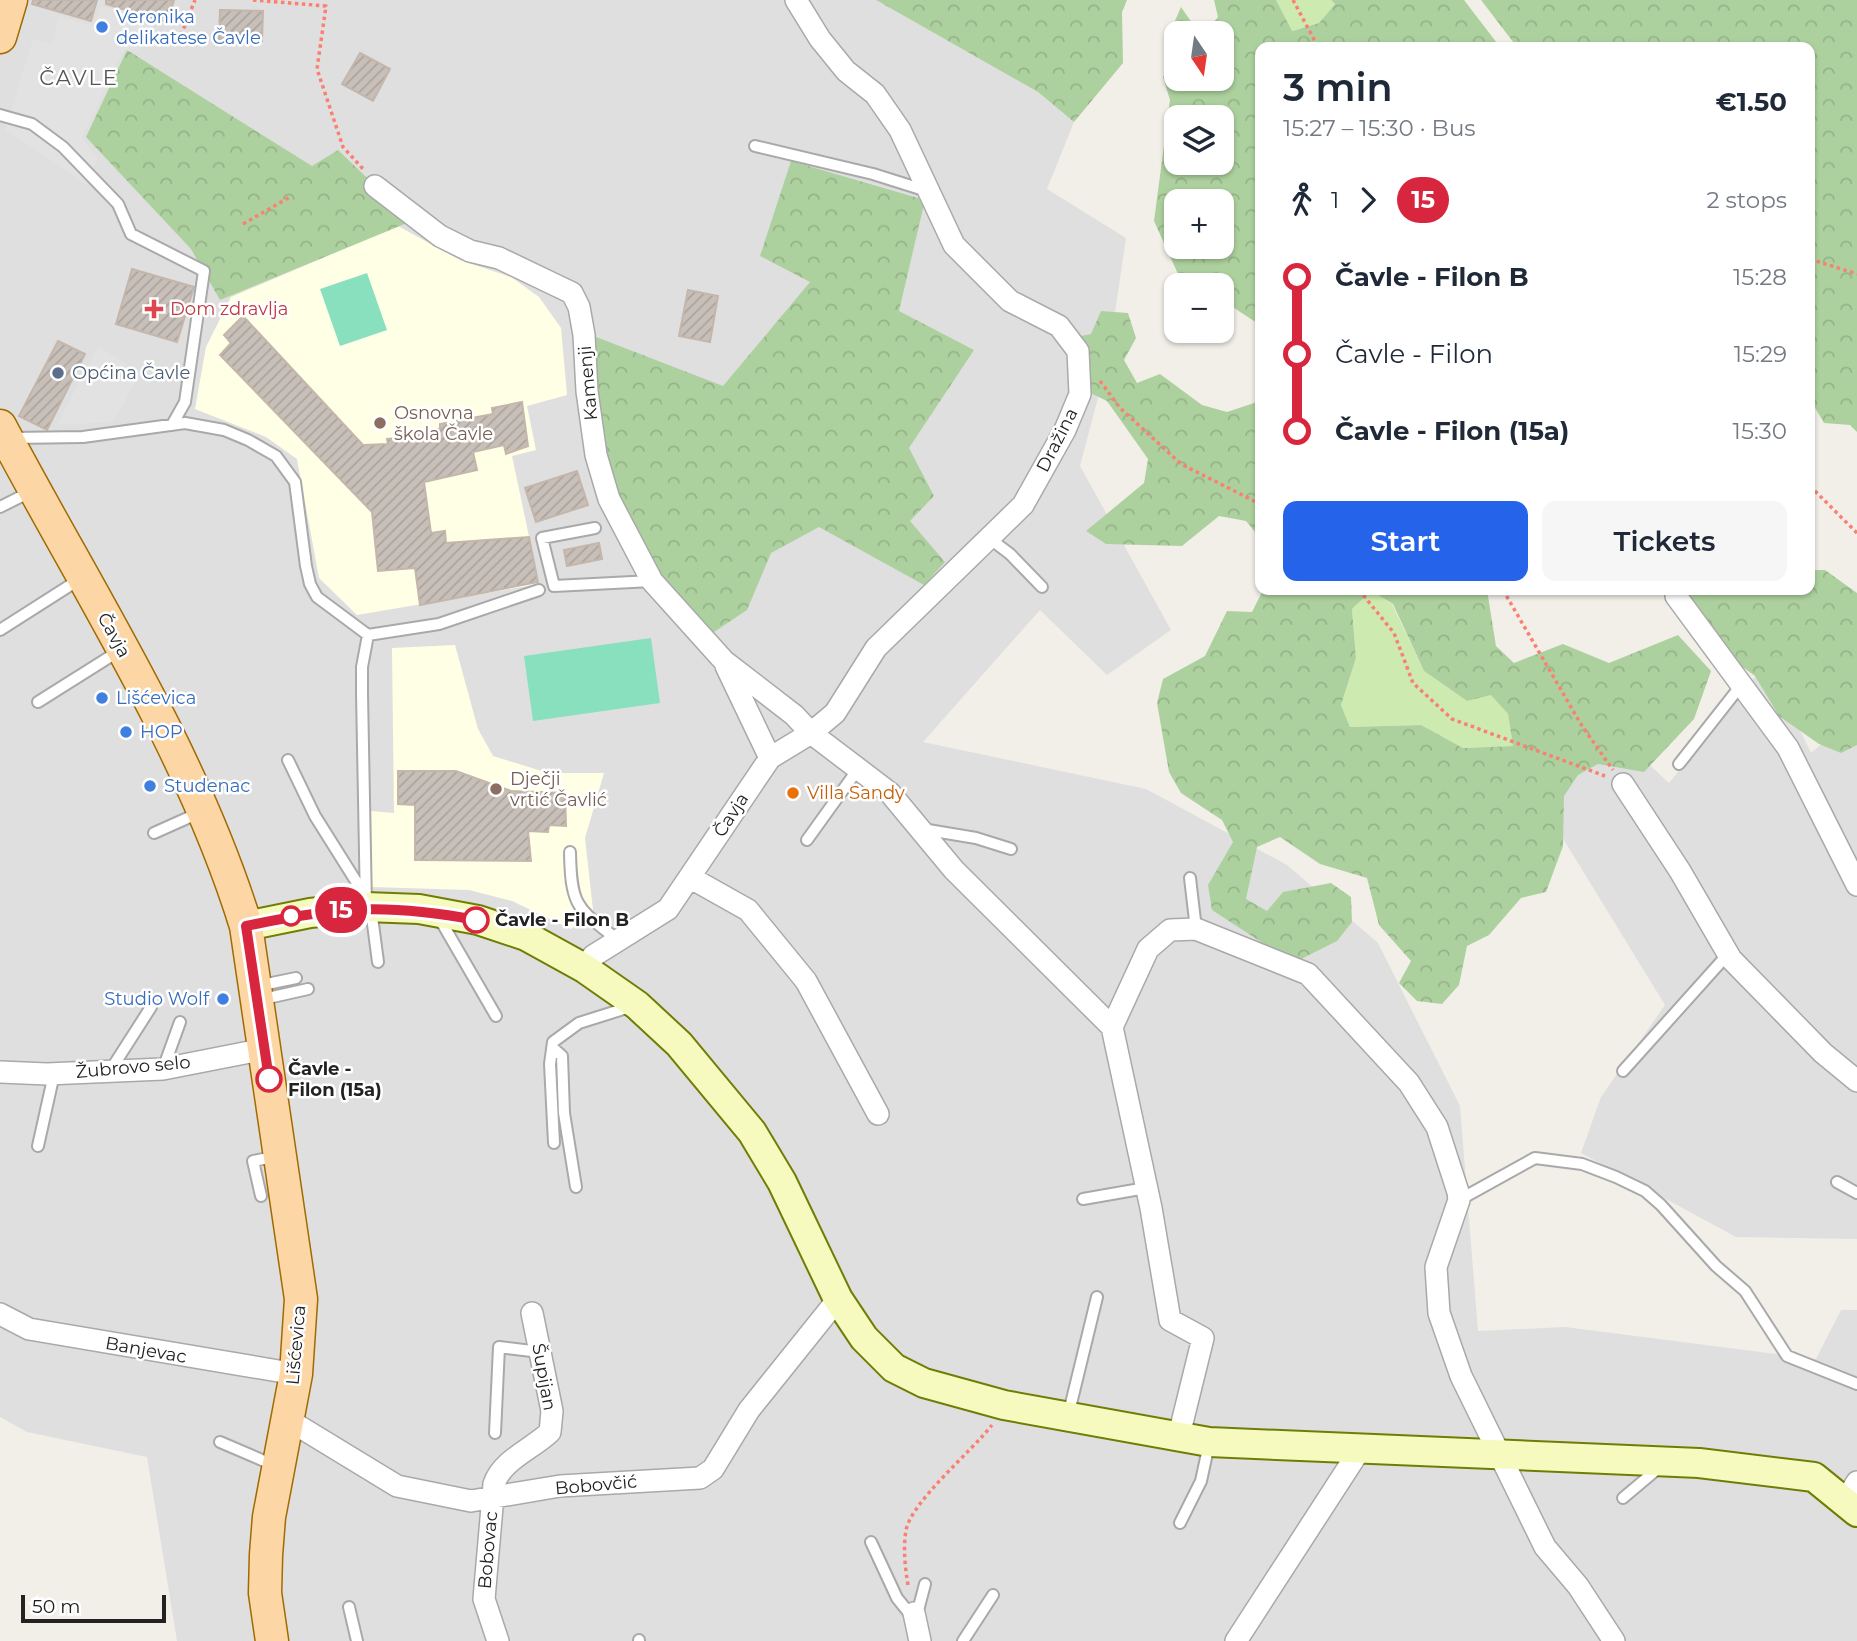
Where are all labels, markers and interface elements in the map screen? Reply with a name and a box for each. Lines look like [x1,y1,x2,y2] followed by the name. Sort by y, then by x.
[116,6,261,49] place label: Veronika delikatese Čavle
[94,19,110,35] marker: Veronika delikatese Čavle
[1164,21,1234,91] north arrow
[1164,21,1234,343] map controls
[1283,64,1393,111] text: 3 min
[39,65,119,90] district label: ČAVLE
[1716,86,1787,118] text: €1.50
[1164,105,1234,175] button: layers
[1283,114,1476,142] text: 15:27 – 15:30 · Bus
[1283,181,1321,219] icon: walk
[1349,181,1387,219] icon: forward
[1411,185,1435,214] text: 15
[1331,186,1339,214] text: 1
[1707,186,1787,214] text: 2 stops
[1164,189,1234,259] button: +
[1335,261,1529,293] text: Čavle - Filon B
[1733,263,1787,291] text: 15:28
[1164,273,1234,343] button: −
[170,298,288,320] place label: Dom zdravlja
[144,299,164,319] marker: Dom zdravlja
[1335,338,1493,370] text: Čavle - Filon
[1734,340,1787,368] text: 15:29
[574,345,602,421] street label: Kamenji
[72,362,190,384] place label: Općina Čavle
[50,365,66,381] marker: Općina Čavle
[394,402,493,445] place label: Osnovna škola Čavle
[1032,404,1082,476] street label: Dražina
[372,415,388,431] marker: Osnovna škola Čavle
[1335,415,1569,447] text: Čavle - Filon (15a)
[1733,417,1787,445] text: 15:30
[1283,501,1528,581] button: Start
[1542,501,1787,581] button: Tickets
[93,609,135,661] street label: Čavja
[116,687,196,709] place label: Lišćevica
[94,690,110,706] marker: Lišćevica
[140,721,183,743] place label: HOP
[118,724,134,740] marker: HOP
[510,768,607,811] place label: Dječji vrtić Čavlić
[164,775,250,797] place label: Studenac
[142,778,158,794] marker: Studenac
[488,781,504,797] marker: Dječji vrtić Čavlić
[807,782,905,804] place label: Villa Sandy
[785,785,801,801] marker: Villa Sandy
[709,789,753,841] street label: Čavja
[310,887,372,933] line badge: 15
[329,895,353,924] text: 15
[281,906,301,926] unlabelled marker
[463,907,489,933] marker: Čavle - Filon B
[495,909,629,931] place label: Čavle - Filon B
[104,988,210,1010] place label: Studio Wolf
[215,991,231,1007] marker: Studio Wolf
[75,1051,191,1083] street label: Žubrovo selo
[288,1058,382,1101] place label: Čavle - Filon (15a)
[256,1066,282,1092] marker: Čavle - Filon (15a)
[282,1304,310,1386] street label: Lišćevica
[104,1332,188,1368] street label: Banjevac
[527,1342,561,1412] street label: Šupijan
[554,1470,638,1500] street label: Bobovčić
[474,1510,502,1590] street label: Bobovac
[21,1592,166,1624] scale bar
[32,1595,80,1618] text: 50 m

